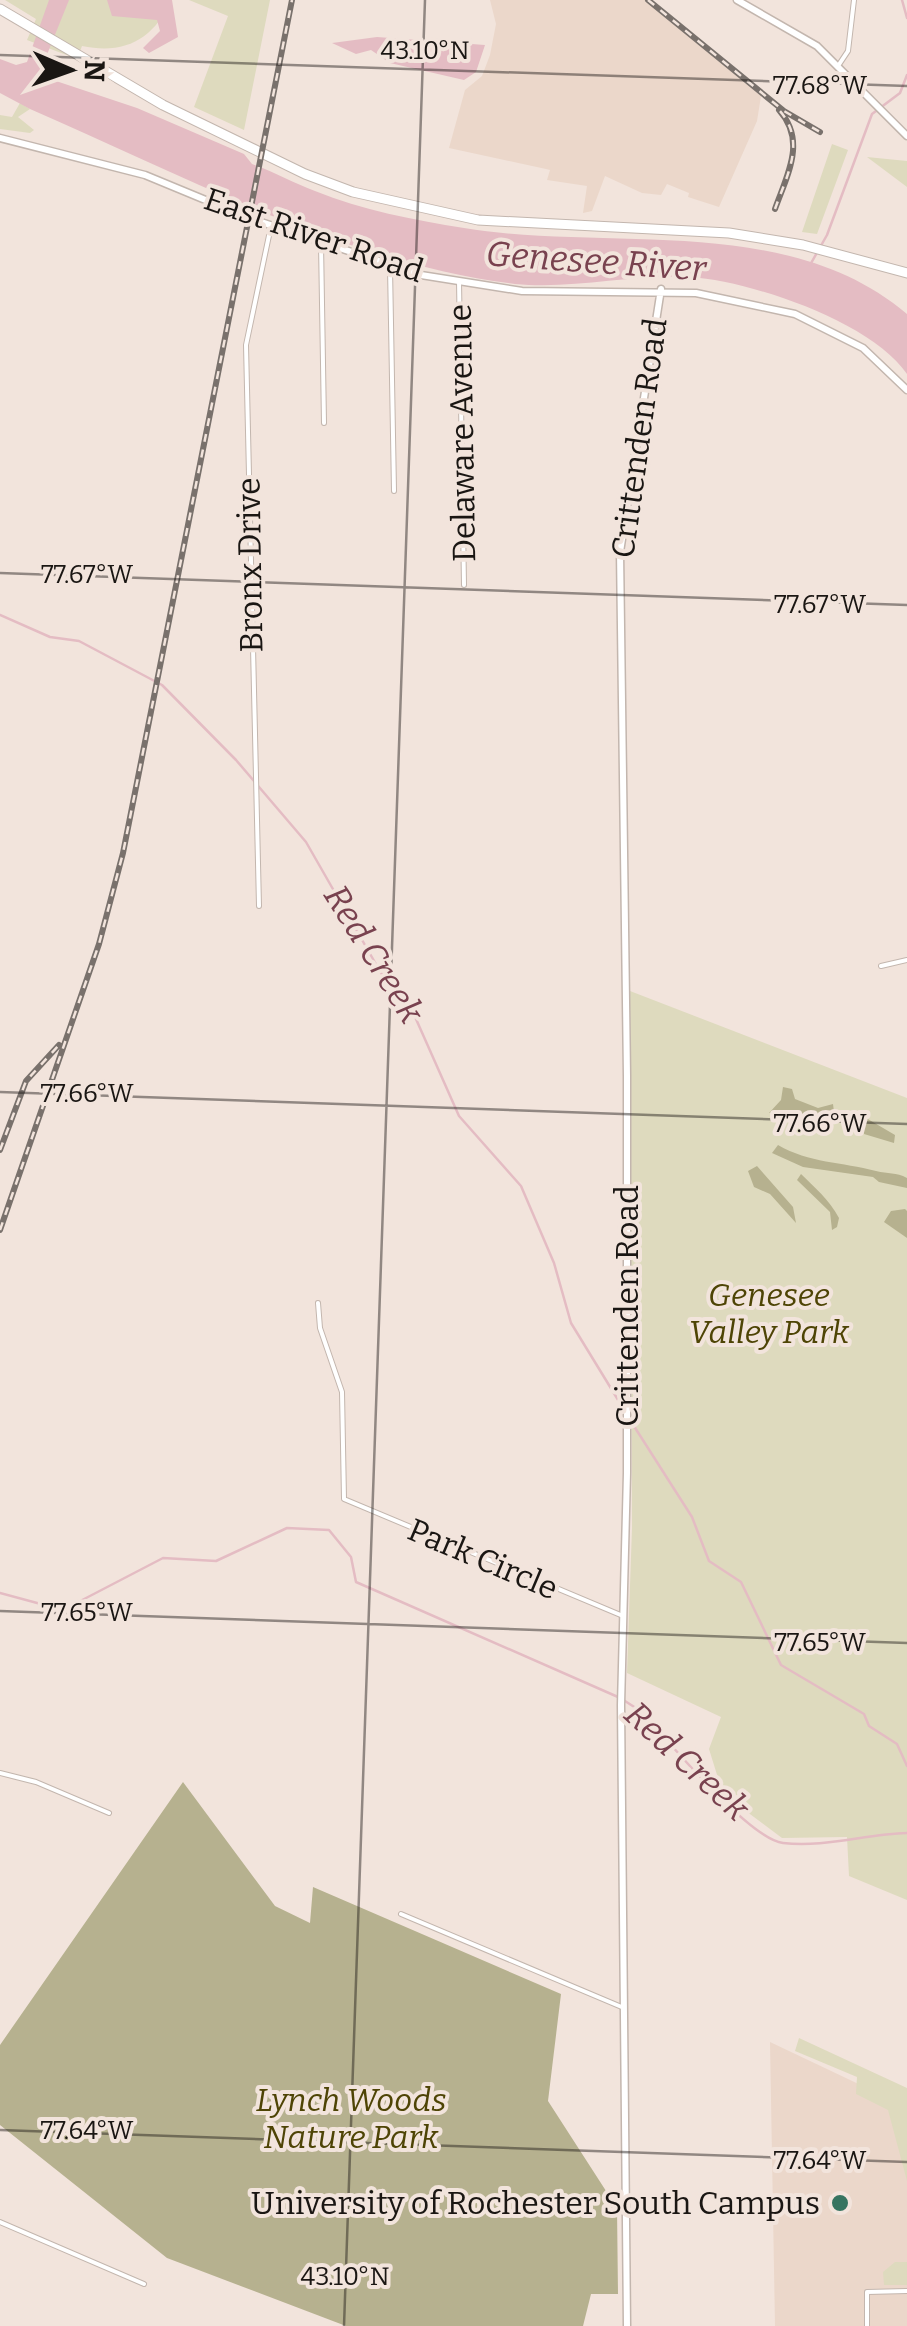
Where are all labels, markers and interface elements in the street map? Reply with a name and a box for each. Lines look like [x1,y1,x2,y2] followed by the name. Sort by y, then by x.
[20,20,120,120] north arrow
[381,36,469,66] text: 43.10°N
[78,59,111,82] text: N
[773,71,868,101] text: 77.68°W
[199,180,429,290] street label: East River Road
[485,232,709,290] water label: Genesee River
[441,304,483,562] street label: Delaware Avenue
[603,316,675,560] street label: Crittenden Road
[229,477,271,653] street label: Bronx Drive
[41,560,133,590] text: 77.67°W
[774,590,866,620] text: 77.67°W
[315,877,433,1032] water label: Red Creek
[40,1079,134,1109] text: 77.66°W
[773,1109,867,1139] text: 77.66°W
[608,1185,646,1427] street label: Crittenden Road
[689,1276,850,1351] park label: Genesee Valley Park
[402,1510,564,1608] street label: Park Circle
[41,1598,133,1628] text: 77.65°W
[774,1628,866,1658] text: 77.65°W
[616,1693,759,1830] water label: Red Creek
[256,2081,446,2156] park label: Lynch Woods Nature Park
[41,2116,134,2146] text: 77.64°W
[774,2146,867,2176] text: 77.64°W
[251,2184,820,2222] place label: University of Rochester South Campus
[829,2192,851,2214] marker: University of Rochester South Campus
[301,2262,389,2292] text: 43.10°N

